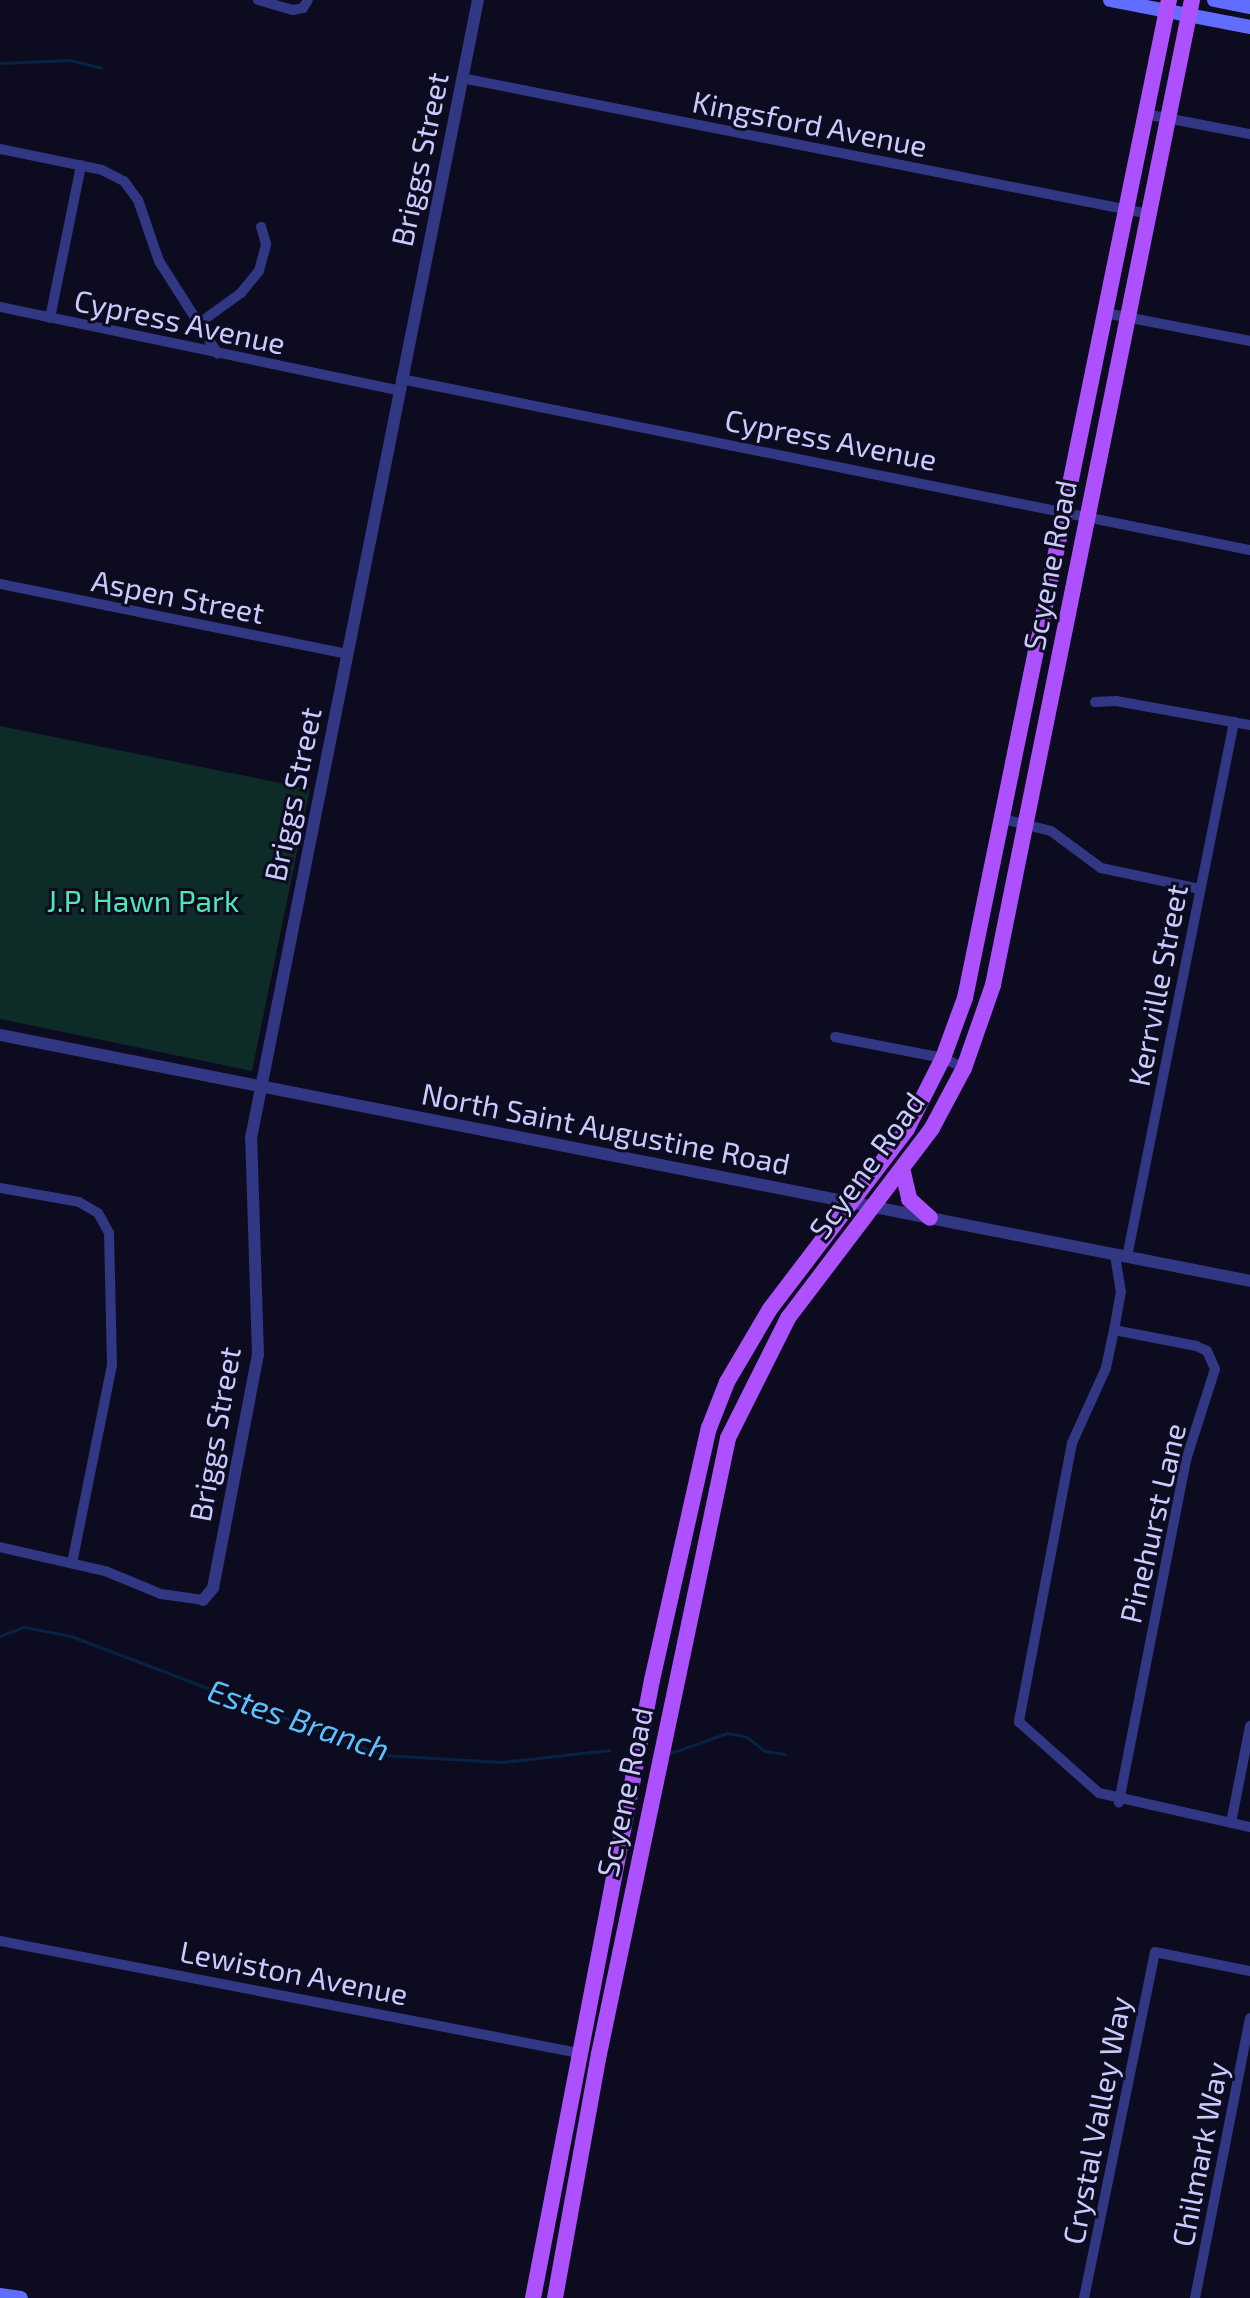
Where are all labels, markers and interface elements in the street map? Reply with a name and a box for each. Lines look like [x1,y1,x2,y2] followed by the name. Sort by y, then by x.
[383,69,455,249] street label: Briggs Street
[689,83,931,163] street label: Kingsford Avenue
[71,281,289,361] street label: Cypress Avenue
[722,401,940,477] street label: Cypress Avenue
[1015,477,1083,653] street label: Scyene Road
[89,562,267,630] street label: Aspen Street
[256,704,328,884] street label: Briggs Street
[1120,881,1194,1089] street label: Kerrville Street
[47,882,239,918] park label: J.P. Hawn Park
[418,1075,794,1181] street label: North Saint Augustine Road
[801,1085,931,1245] street label: Scyene Road
[181,1344,247,1524] street label: Briggs Street
[1112,1420,1192,1626] street label: Pinehurst Lane
[203,1670,395,1768] water label: Estes Branch
[588,1704,660,1880] street label: Scyene Road
[177,1932,411,2012] street label: Lewiston Avenue
[1054,1992,1138,2248] street label: Crystal Valley Way
[1163,2058,1235,2250] street label: Chilmark Way

